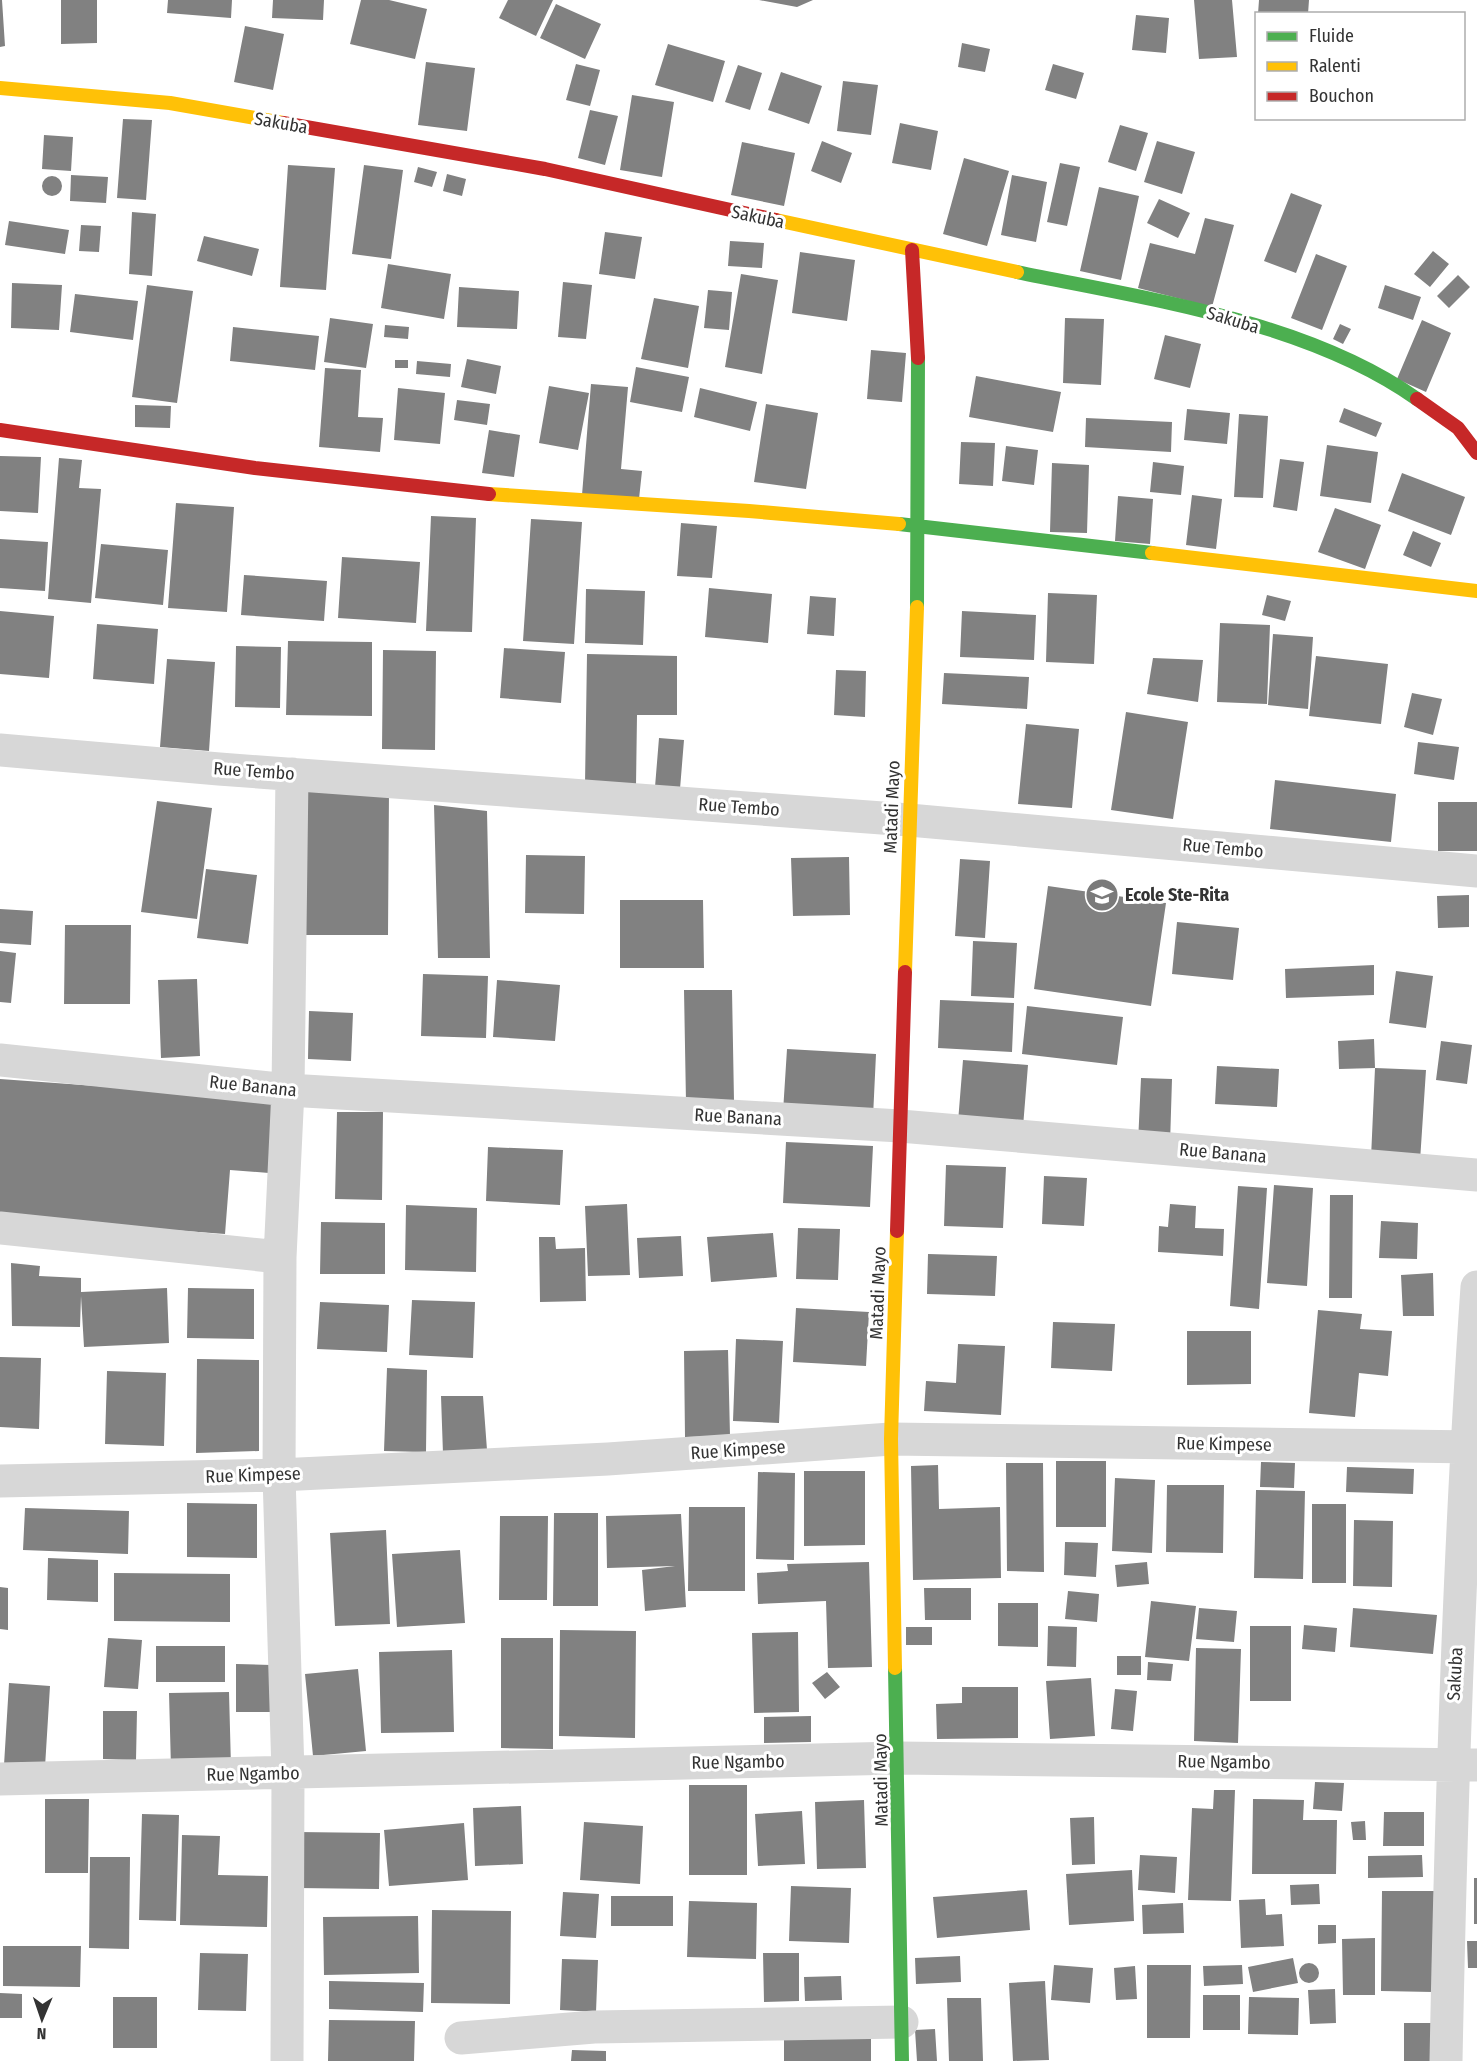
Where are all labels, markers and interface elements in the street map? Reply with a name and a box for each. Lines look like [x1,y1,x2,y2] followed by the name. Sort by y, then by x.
[1255,12,1465,120] legend
[1309,25,1354,47] text: Fluide
[1309,55,1361,77] text: Ralenti
[1309,85,1374,107] text: Bouchon
[253,108,310,139] street label: Sakuba
[729,201,787,233] street label: Sakuba
[1204,302,1262,338] street label: Sakuba
[213,757,295,785] street label: Rue Tembo
[879,760,905,854] street label: Matadi Mayo
[698,793,780,821] street label: Rue Tembo
[1181,833,1265,863] street label: Rue Tembo
[1084,877,1120,913] school or university icon: Ecole Ste-Rita
[1125,884,1229,906] place label: Ecole Ste-Rita
[208,1070,298,1102] street label: Rue Banana
[694,1104,783,1130] street label: Rue Banana
[1178,1138,1268,1168] street label: Rue Banana
[865,1246,891,1340] street label: Matadi Mayo
[1176,1432,1272,1456] street label: Rue Kimpese
[690,1436,786,1464] street label: Rue Kimpese
[205,1462,301,1488] street label: Rue Kimpese
[1443,1646,1467,1701] street label: Sakuba
[869,1733,893,1827] street label: Matadi Mayo
[691,1750,785,1774] street label: Rue Ngambo
[1177,1750,1271,1774] street label: Rue Ngambo
[206,1762,300,1786] street label: Rue Ngambo
[12,1989,72,2049] north arrow
[36,2024,47,2043] text: N

